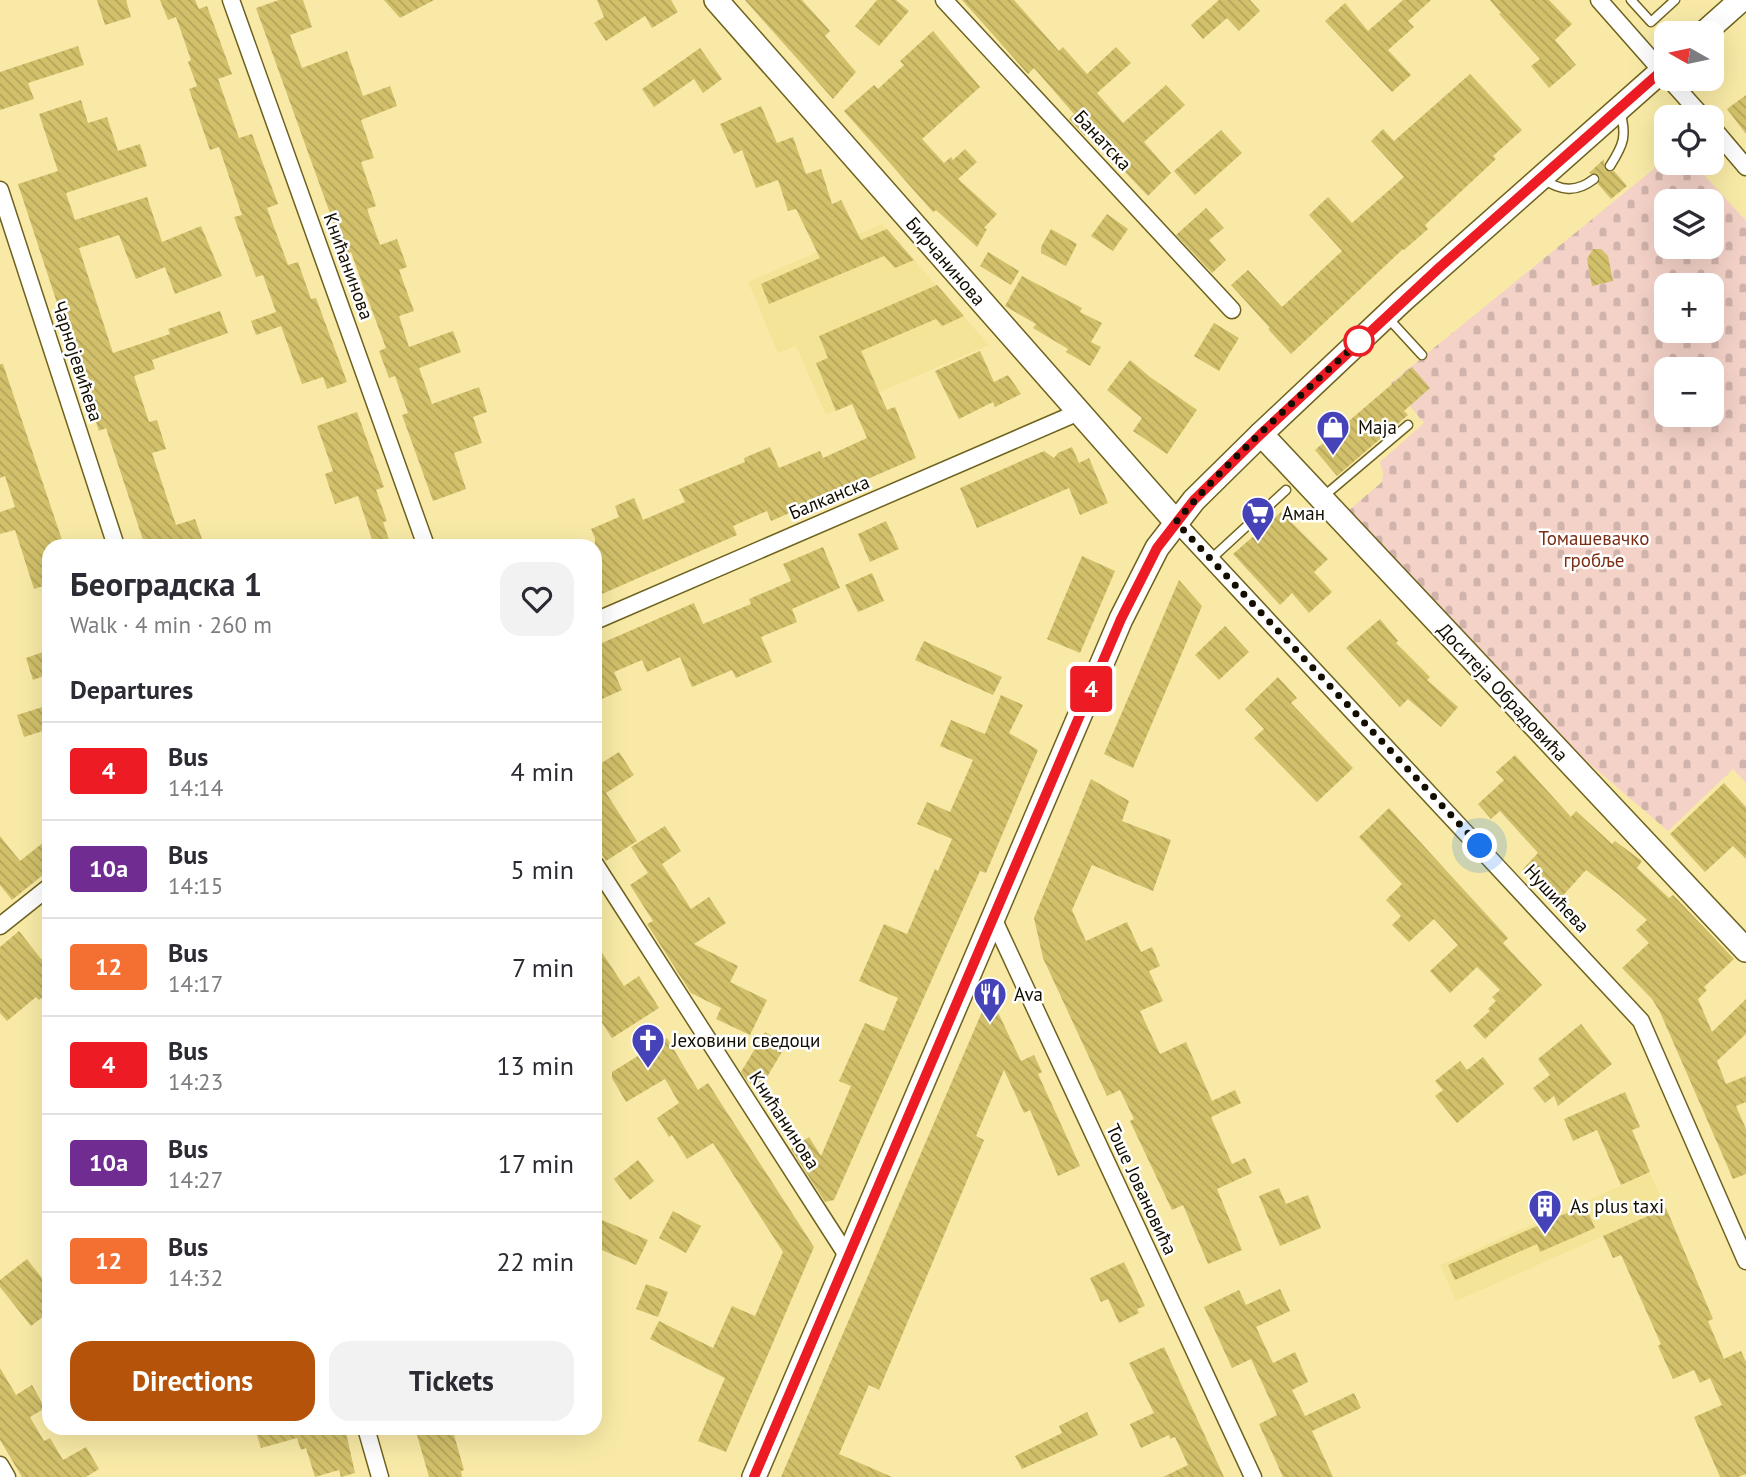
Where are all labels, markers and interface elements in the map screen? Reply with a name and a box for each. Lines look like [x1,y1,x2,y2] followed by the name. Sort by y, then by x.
[1654,21,1724,91] north arrow
[1654,21,1724,427] map controls
[1069,105,1137,175] street label: Банатска
[1654,105,1724,175] button: locate
[1654,189,1724,259] button: layers
[319,209,379,323] street label: Книћанинова
[901,212,991,310] street label: Бирчанинова
[1654,273,1724,343] button: +
[47,298,109,424] street label: Чарнојевићева
[1344,326,1374,356] unlabelled marker
[1654,357,1724,427] button: −
[1314,408,1352,457] shop icon: Маја
[1358,415,1397,439] place label: Маја
[785,469,873,525] street label: Балканска
[1239,494,1277,543] supermarket icon: Аман
[1282,501,1325,525] place label: Аман
[1539,526,1649,572] park label: Томашевачко гробље
[70,562,262,605] text: Београдска 1
[500,562,574,636] button: heart
[70,610,272,639] text: Walk · 4 min · 260 m
[1433,618,1573,766] street label: Доситеја Обрадовића
[1068,666,1114,712] line badge: 4
[70,673,193,706] text: Departures
[1084,673,1098,704] text: 4
[168,740,208,773] text: Bus
[102,755,115,786] text: 4
[511,755,574,788] text: 4 min
[168,773,223,802] text: 14:14
[1462,828,1497,863] your location
[168,838,208,871] text: Bus
[89,853,128,884] text: 10а
[511,853,574,886] text: 5 min
[1519,859,1595,937] street label: Нушићева
[168,871,223,900] text: 14:15
[168,936,208,969] text: Bus
[95,951,122,982] text: 12
[512,951,574,984] text: 7 min
[168,969,223,998] text: 14:17
[971,975,1009,1024] restaurant icon: Ava
[1014,982,1043,1006] place label: Ava
[629,1021,667,1070] church icon: Јеховини сведоци
[671,1028,820,1052] place label: Јеховини сведоци
[168,1034,208,1067] text: Bus
[102,1049,115,1080] text: 4
[496,1049,574,1082] text: 13 min
[744,1066,826,1174] street label: Книћанинова
[168,1067,223,1096] text: 14:23
[1101,1120,1183,1258] street label: Тоше Јовановића
[168,1132,208,1165] text: Bus
[89,1147,128,1178] text: 10а
[498,1147,574,1180] text: 17 min
[168,1165,223,1194] text: 14:27
[1526,1187,1564,1236] building icon: As plus taxi
[1570,1194,1664,1218] place label: As plus taxi
[168,1230,208,1263] text: Bus
[95,1245,122,1276] text: 12
[496,1245,574,1278] text: 22 min
[168,1263,223,1292] text: 14:32
[70,1341,315,1421] button: Directions
[329,1341,574,1421] button: Tickets

